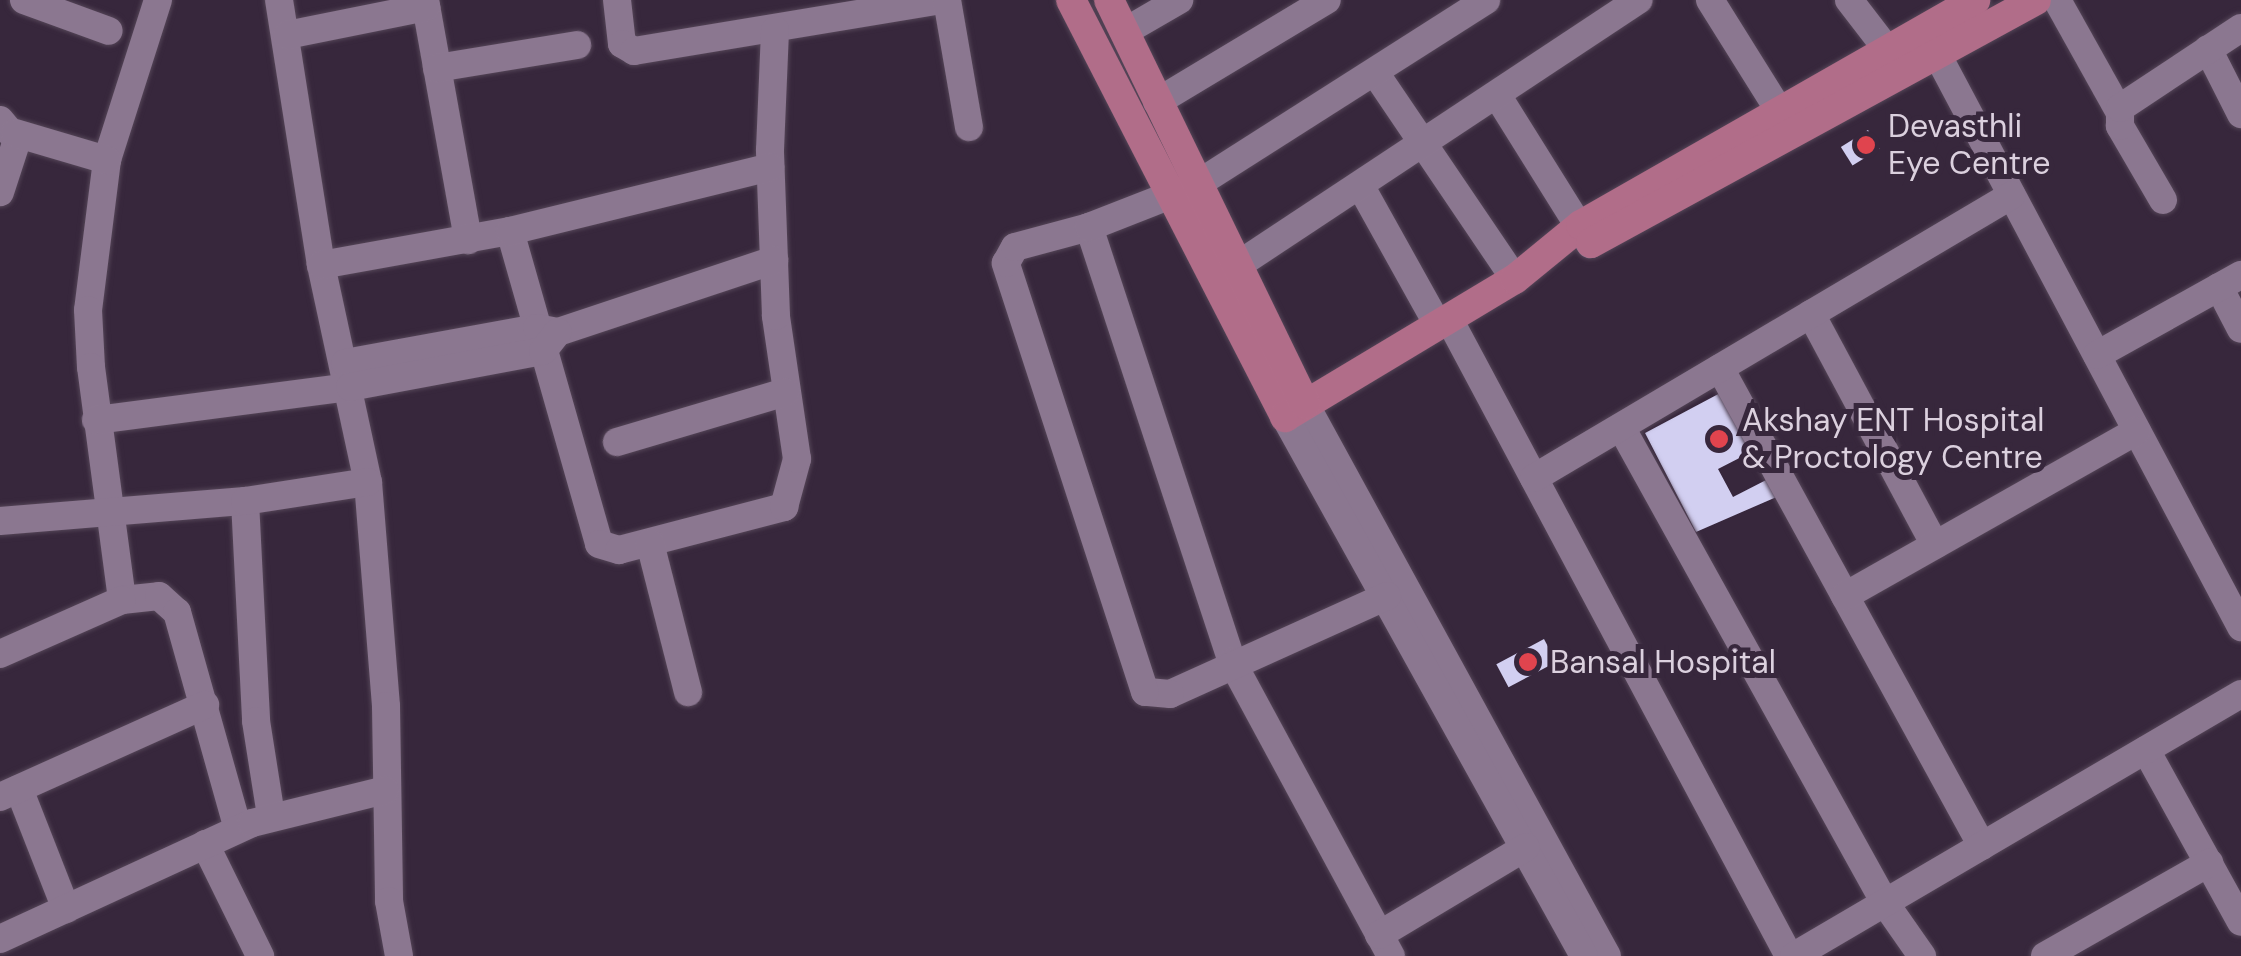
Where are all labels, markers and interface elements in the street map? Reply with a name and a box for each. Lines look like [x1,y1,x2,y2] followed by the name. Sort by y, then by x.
[1888,108,2050,183] place label: Devasthli Eye Centre
[1853,132,1879,158] marker: Devasthli Eye Centre
[1742,402,2044,477] place label: Akshay ENT Hospital & Proctology Centre
[1706,426,1732,452] marker: Akshay ENT Hospital & Proctology Centre
[1550,643,1776,681] place label: Bansal Hospital
[1515,649,1541,675] marker: Bansal Hospital

